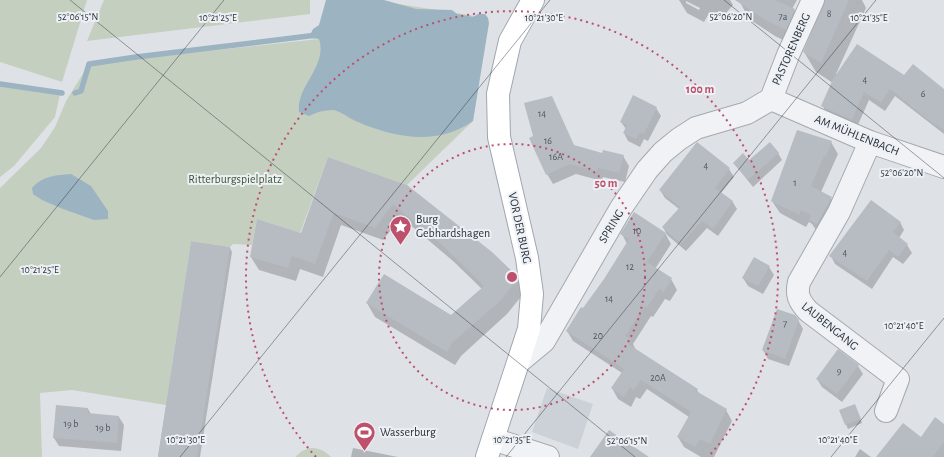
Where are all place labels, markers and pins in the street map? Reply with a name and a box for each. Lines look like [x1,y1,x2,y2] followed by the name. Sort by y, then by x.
[388,213,414,246] place icon: Burg Gebhardshagen
[416,213,490,239] place label: Burg Gebhardshagen
[505,270,519,284] centre of rings
[351,419,377,452] sports icon: Wasserburg
[380,426,436,438] place label: Wasserburg

